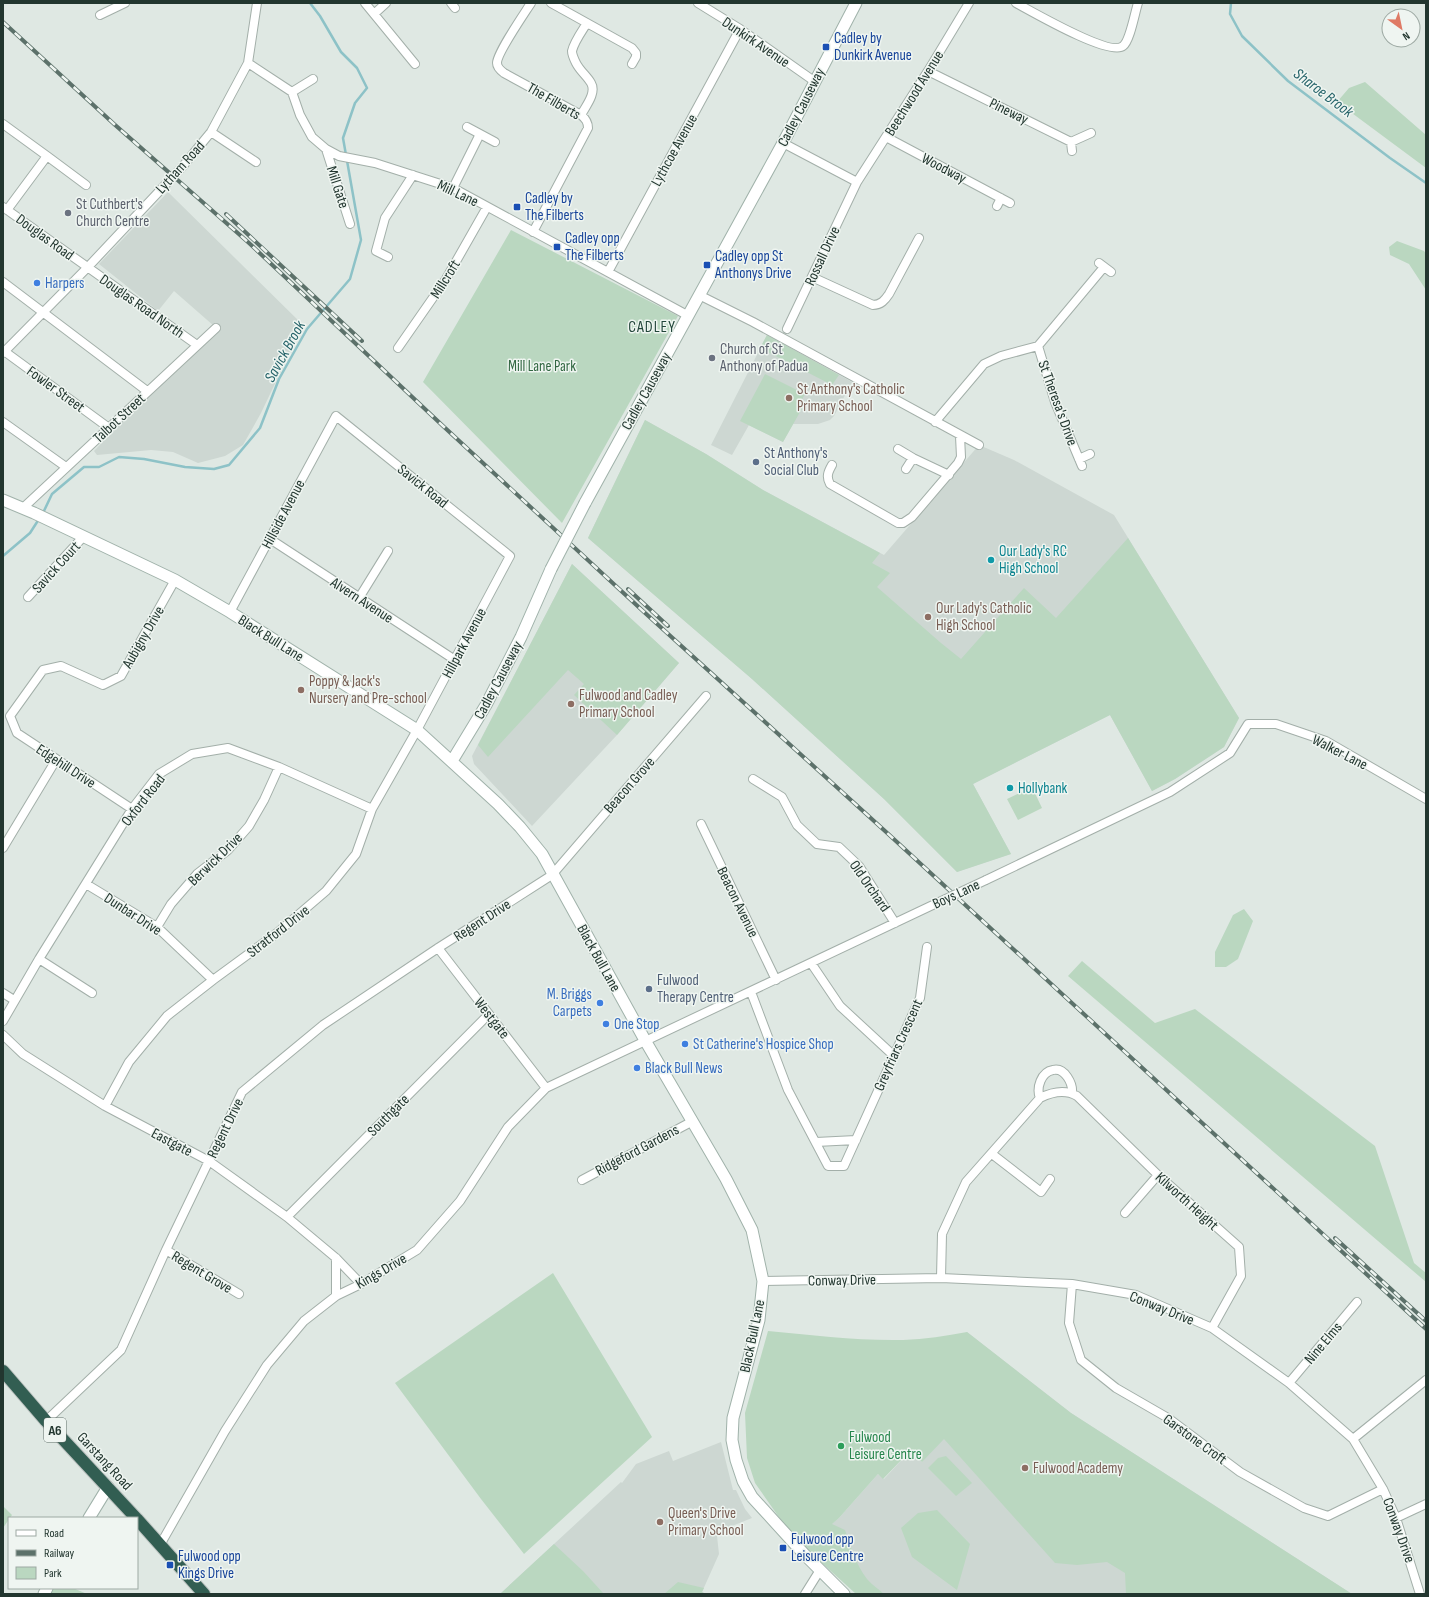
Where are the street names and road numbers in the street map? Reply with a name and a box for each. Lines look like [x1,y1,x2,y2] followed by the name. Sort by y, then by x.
[718,13,793,72] street label: Dunkirk Avenue
[881,47,948,140] street label: Beechwood Avenue
[773,64,830,150] street label: Cadley Causeway
[523,78,584,124] street label: The Filberts
[986,94,1032,129] street label: Pineway
[647,111,702,190] street label: Lythcoe Avenue
[152,137,209,198] street label: Lytham Road
[918,149,970,188] street label: Woodway
[322,164,353,211] street label: Mill Gate
[434,176,481,211] street label: Mill Lane
[12,210,77,265] street label: Douglas Road
[800,223,844,289] street label: Rossall Drive
[426,256,465,302] street label: Millcroft
[96,270,188,343] street label: Douglas Road North
[617,349,676,433] street label: Cadley Causeway
[1033,358,1082,448] street label: St Theresa's Drive
[23,362,89,417] street label: Fowler Street
[89,389,150,447] street label: Talbot Street
[393,460,452,513] street label: Savick Road
[257,476,310,552] street label: Hillside Avenue
[28,537,85,597] street label: Savick Court
[326,573,397,628] street label: Alvern Avenue
[118,603,169,673] street label: Aubigny Drive
[438,605,491,682] street label: Hillpark Avenue
[234,611,307,666] street label: Black Bull Lane
[470,638,527,723] street label: Cadley Causeway
[1309,730,1371,775] street label: Walker Lane
[32,740,99,793] street label: Edgehill Drive
[600,753,659,818] street label: Beacon Grove
[117,770,170,830] street label: Oxford Road
[184,829,247,890] street label: Berwick Drive
[845,857,894,916] street label: Old Orchard
[712,864,763,941] street label: Beacon Avenue
[929,875,983,914] street label: Boys Lane
[100,889,165,940] street label: Dunbar Drive
[450,895,514,946] street label: Regent Drive
[243,901,314,962] street label: Stratford Drive
[572,921,625,995] street label: Black Bull Lane
[469,994,514,1043] street label: Westgate
[870,996,927,1094] street label: Greyfriars Crescent
[363,1090,413,1140] street label: Southgate
[203,1095,248,1161] street label: Regent Drive
[592,1120,682,1180] street label: Ridgeford Gardens
[148,1124,196,1161] street label: Eastgate
[1151,1168,1222,1235] street label: Kilworth Height
[168,1247,236,1298] street label: Regent Grove
[352,1249,410,1294] street label: Kings Drive
[808,1270,876,1291] street label: Conway Drive
[1127,1287,1197,1330] street label: Conway Drive
[735,1298,769,1374] street label: Black Bull Lane
[1300,1318,1346,1368] street label: Nine Elms
[1159,1410,1231,1469] street label: Garstone Croft
[44,1418,66,1442] road number: A6
[73,1428,136,1494] street label: Garstang Road
[1378,1495,1419,1565] street label: Conway Drive

